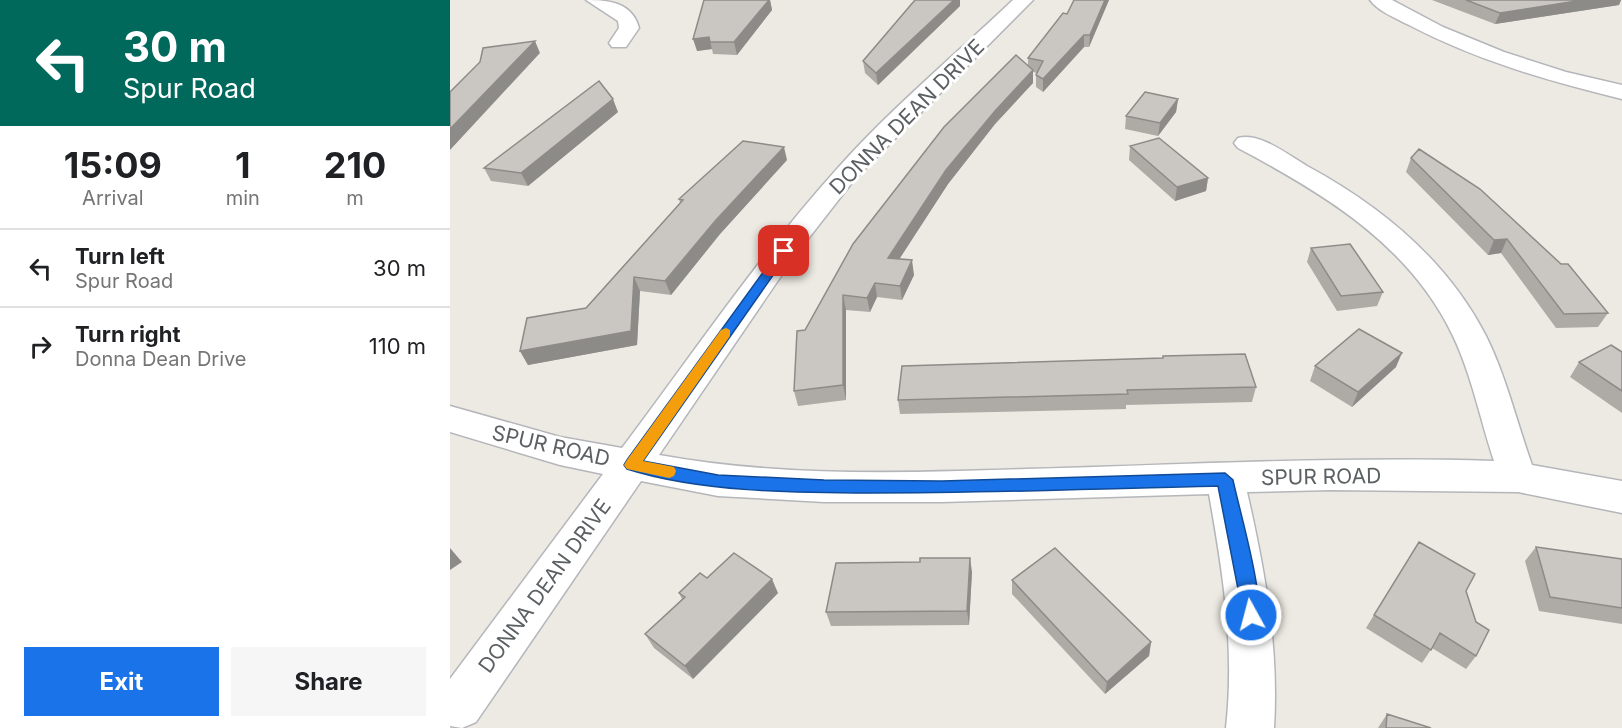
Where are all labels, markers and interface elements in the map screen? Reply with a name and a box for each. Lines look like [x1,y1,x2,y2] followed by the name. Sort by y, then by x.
[123,21,227,72] text: 30 m
[24,24,102,102] icon: left
[824,34,989,199] street label: DONNA DEAN DRIVE
[123,72,256,105] text: Spur Road
[64,143,162,187] text: 15:09
[235,143,251,187] text: 1
[324,143,386,187] text: 210
[82,186,144,210] text: Arrival
[226,186,260,210] text: min
[346,186,364,210] text: m
[758,225,809,276] pin
[767,234,800,267] icon: arrive
[75,243,165,269] text: Turn left
[24,252,57,285] icon: left
[373,255,426,281] text: 30 m
[75,269,173,293] text: Spur Road
[75,321,181,347] text: Turn right
[24,330,57,363] icon: right
[369,333,426,359] text: 110 m
[75,347,247,371] text: Donna Dean Drive
[490,420,613,471] street label: SPUR ROAD
[1261,463,1381,490] street label: SPUR ROAD
[473,494,616,677] street label: DONNA DEAN DRIVE
[1219,583,1283,647] position arrow
[24,647,219,716] button: Exit
[231,647,426,716] button: Share

